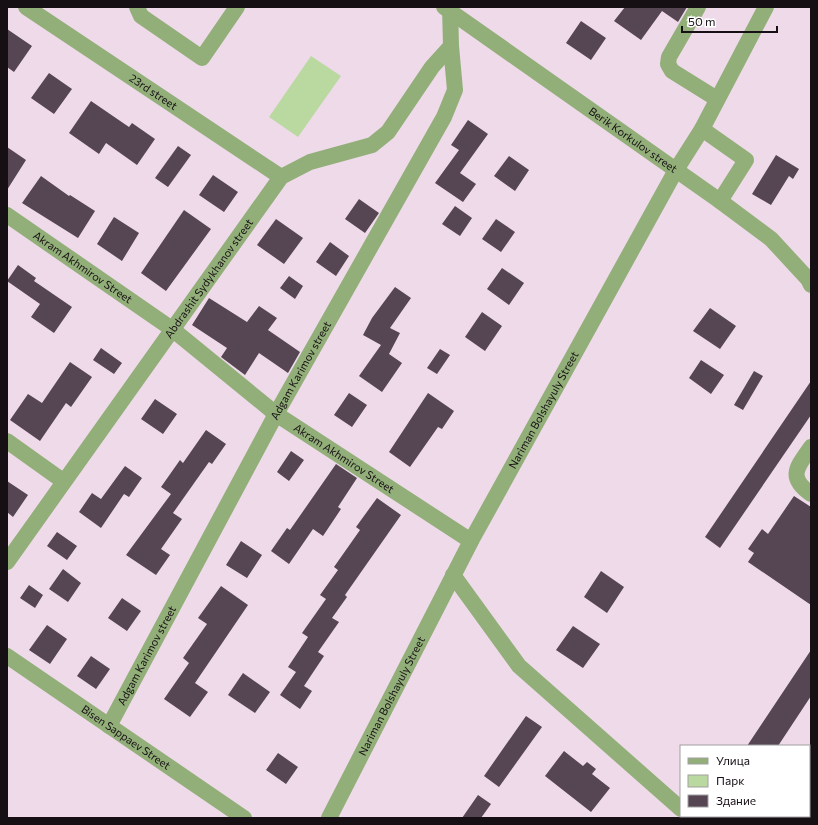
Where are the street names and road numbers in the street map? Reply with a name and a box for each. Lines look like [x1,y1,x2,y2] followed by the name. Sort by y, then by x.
[127,71,180,112] street label: 23rd street
[587,104,680,175] street label: Berik Korkulov street
[161,216,256,340] street label: Abdrashit Sydykhanov street
[31,228,135,306] street label: Akram Akhmirov Street
[267,318,333,422] street label: Adgam Karimov street
[505,348,581,471] street label: Nariman Bolshayuly Street
[292,420,397,496] street label: Akram Akhmirov Street
[114,603,178,707] street label: Adgam Karimov street
[355,634,427,758] street label: Nariman Bolshayuly Street
[79,702,173,772] street label: Bisen Sappaev Street

